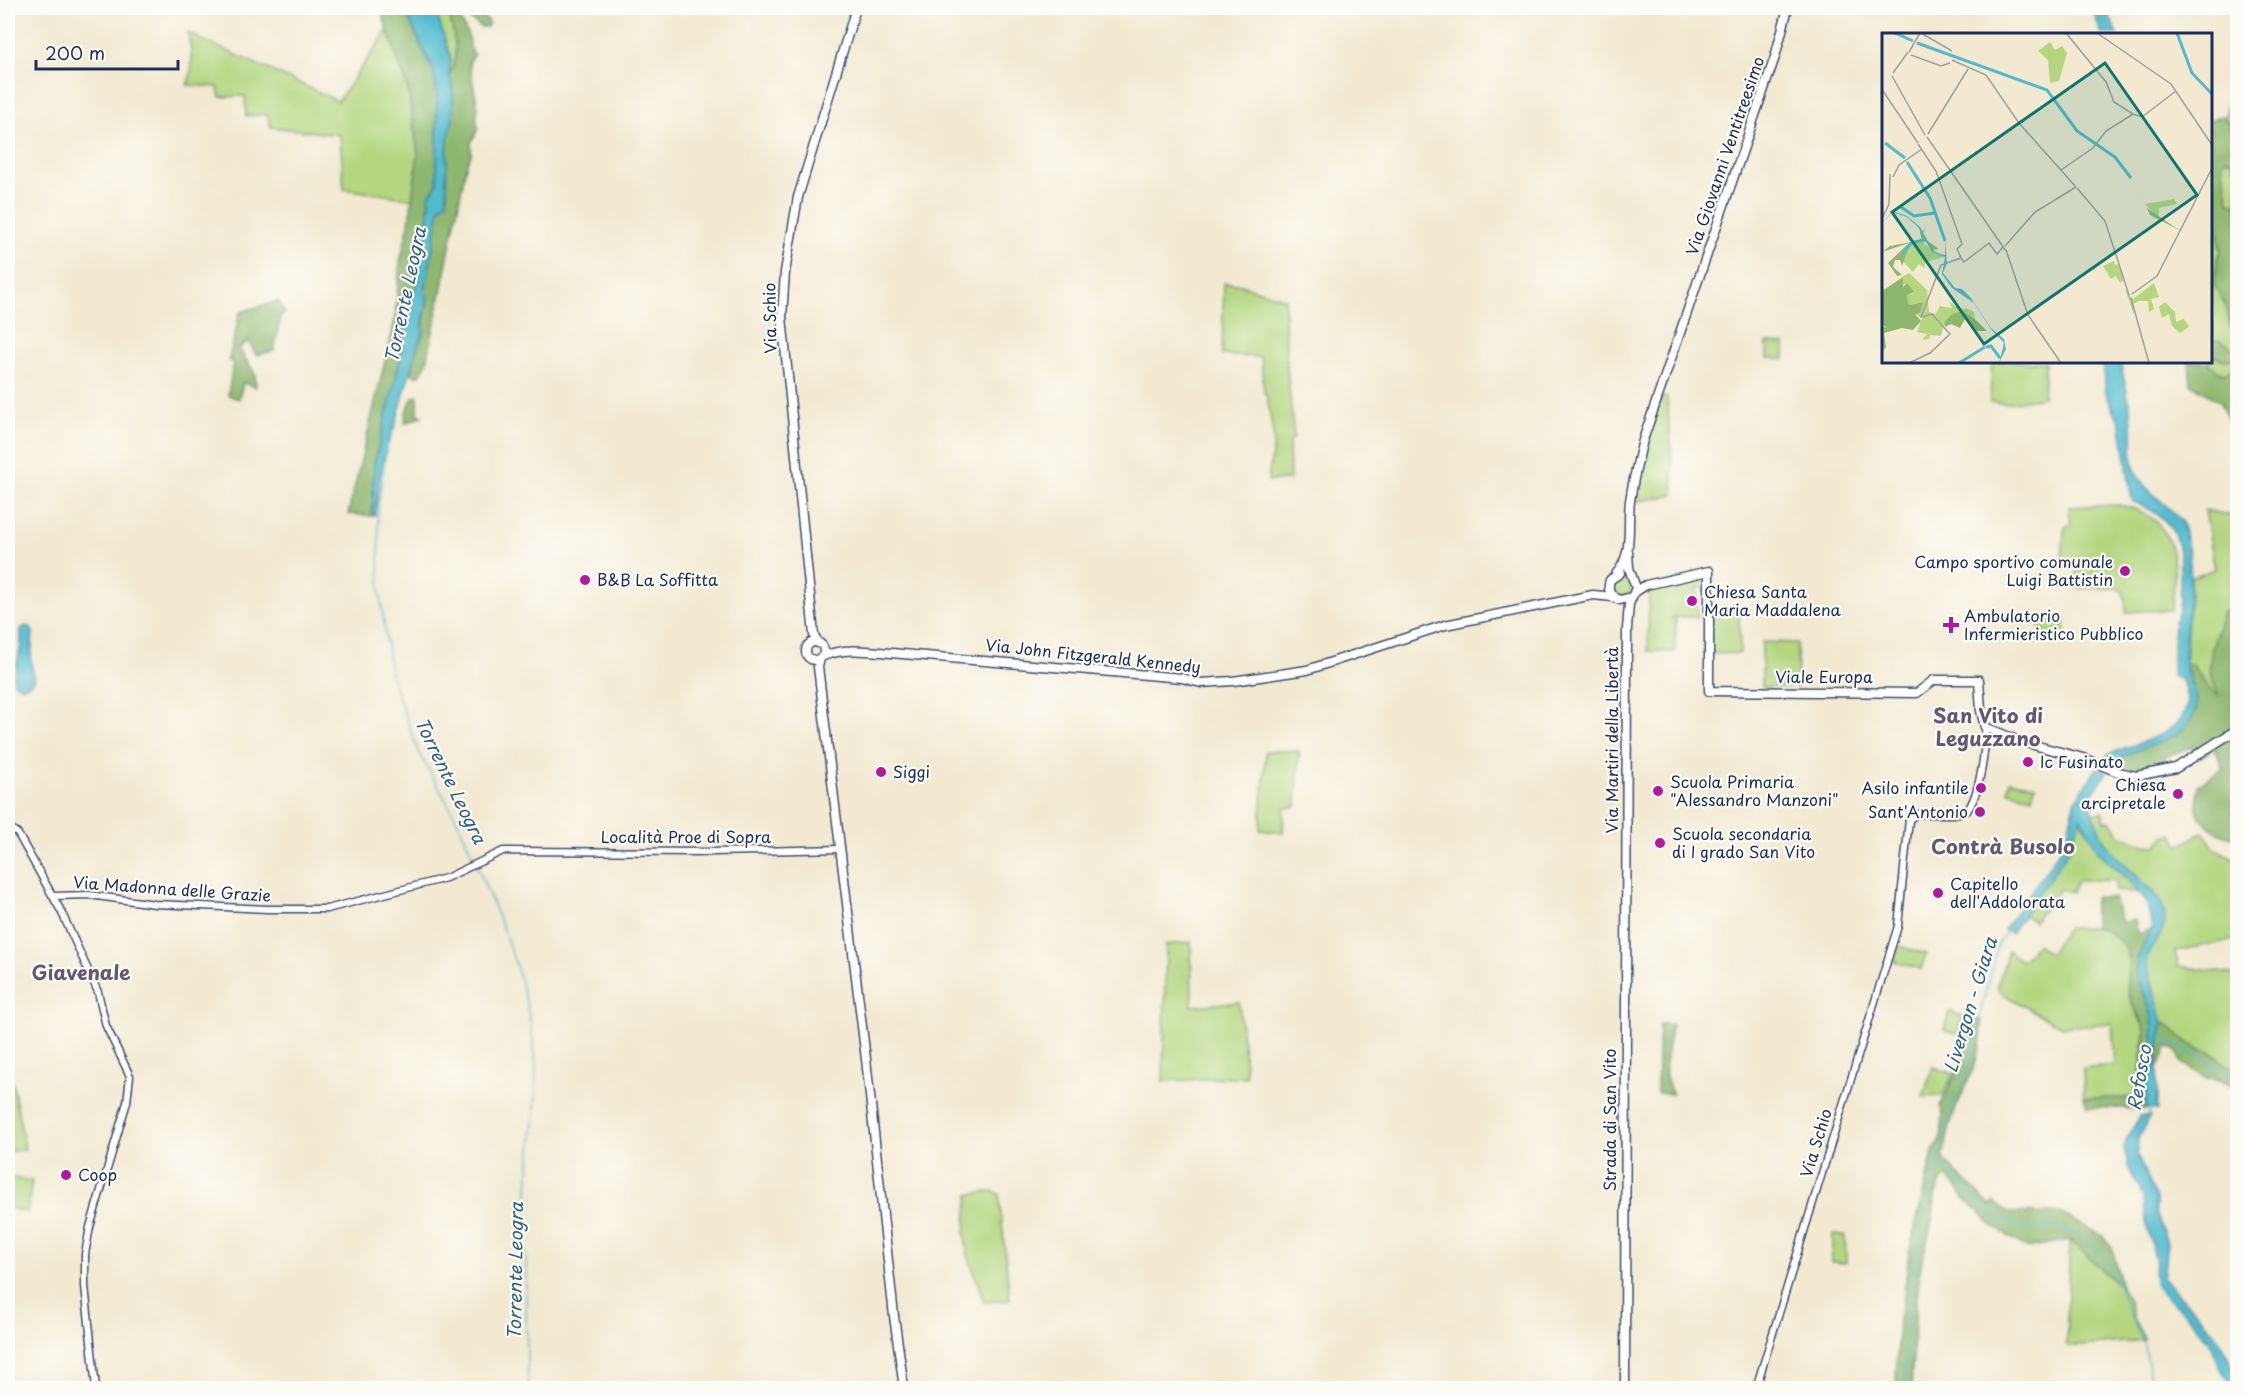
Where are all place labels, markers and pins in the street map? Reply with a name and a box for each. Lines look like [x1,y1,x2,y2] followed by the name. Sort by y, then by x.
[1914,549,2113,591] place label: Campo sportivo comunale Luigi Battistin
[2118,564,2132,578] marker: Campo sportivo comunale Luigi Battistin
[597,567,718,591] place label: B&B La Soffitta
[578,573,592,587] marker: B&B La Soffitta
[1704,579,1842,621] place label: Chiesa Santa Maria Maddalena
[1685,594,1699,608] marker: Chiesa Santa Maria Maddalena
[1964,603,2144,645] place label: Ambulatorio Infermieristico Pubblico
[1942,616,1960,634] marker: Ambulatorio Infermieristico Pubblico
[2040,749,2123,773] place label: Ic Fusinato
[2021,755,2035,769] marker: Ic Fusinato
[893,759,930,783] place label: Siggi
[874,765,888,779] marker: Siggi
[1670,769,1839,811] place label: Scuola Primaria "Alessandro Manzoni"
[2081,772,2166,814] place label: Chiesa arcipretale
[1861,775,1969,799] place label: Asilo infantile
[1974,781,1988,795] marker: Asilo infantile
[1651,784,1665,798] marker: Scuola Primaria "Alessandro Manzoni"
[2171,787,2185,801] marker: Chiesa arcipretale
[1868,799,1968,823] place label: Sant'Antonio
[1973,805,1987,819] marker: Sant'Antonio
[1672,821,1815,863] place label: Scuola secondaria di I grado San Vito
[1653,836,1667,850] marker: Scuola secondaria di I grado San Vito
[1950,871,2065,913] place label: Capitello dell'Addolorata
[1931,886,1945,900] marker: Capitello dell'Addolorata
[78,1162,117,1186] place label: Coop
[59,1168,73,1182] marker: Coop

